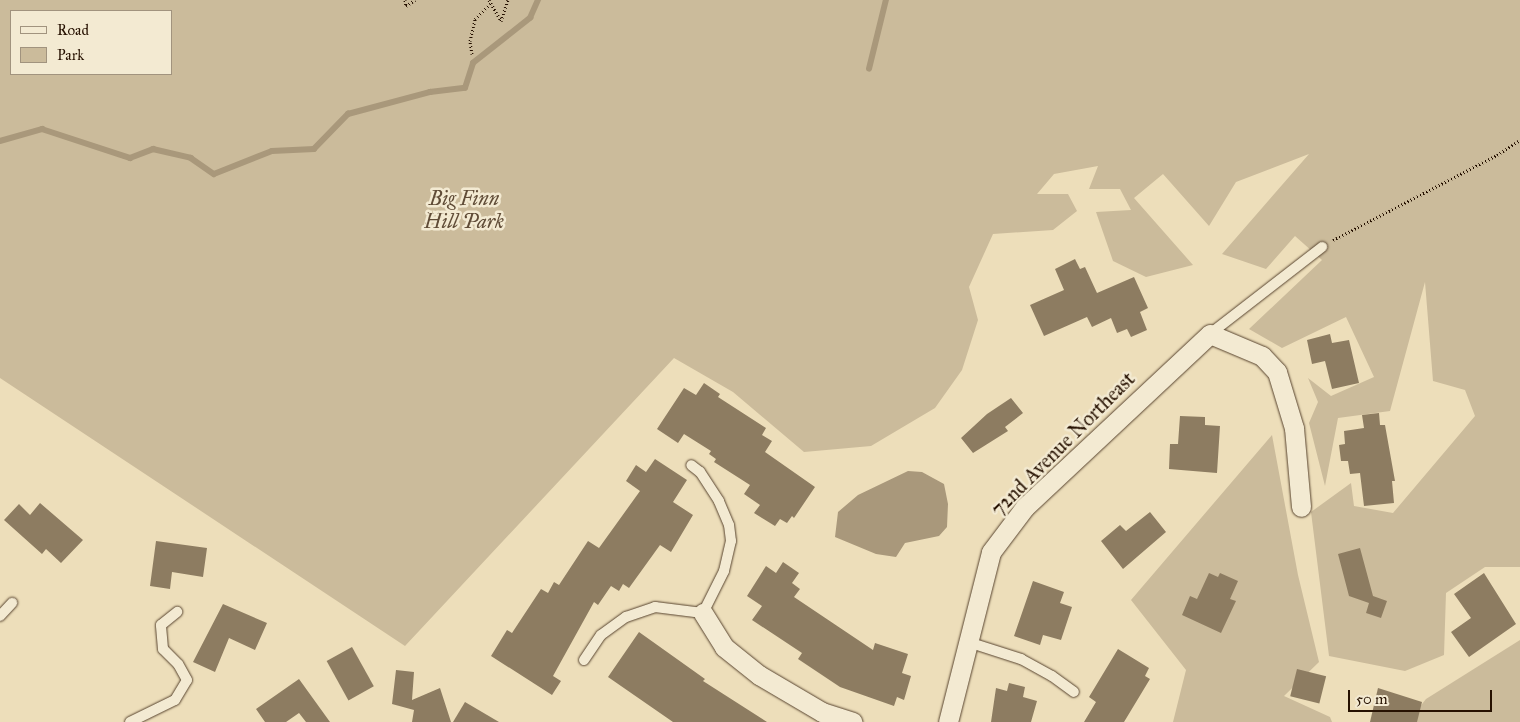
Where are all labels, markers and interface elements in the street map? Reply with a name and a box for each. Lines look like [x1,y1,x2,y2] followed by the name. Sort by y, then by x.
[10,10,172,75] legend
[57,21,89,39] text: Road
[57,46,84,64] text: Park
[424,186,504,233] park label: Big Finn Hill Park
[986,367,1140,521] street label: 72nd Avenue Northeast
[1350,680,1494,712] scale bar
[1356,690,1388,708] text: 50 m

